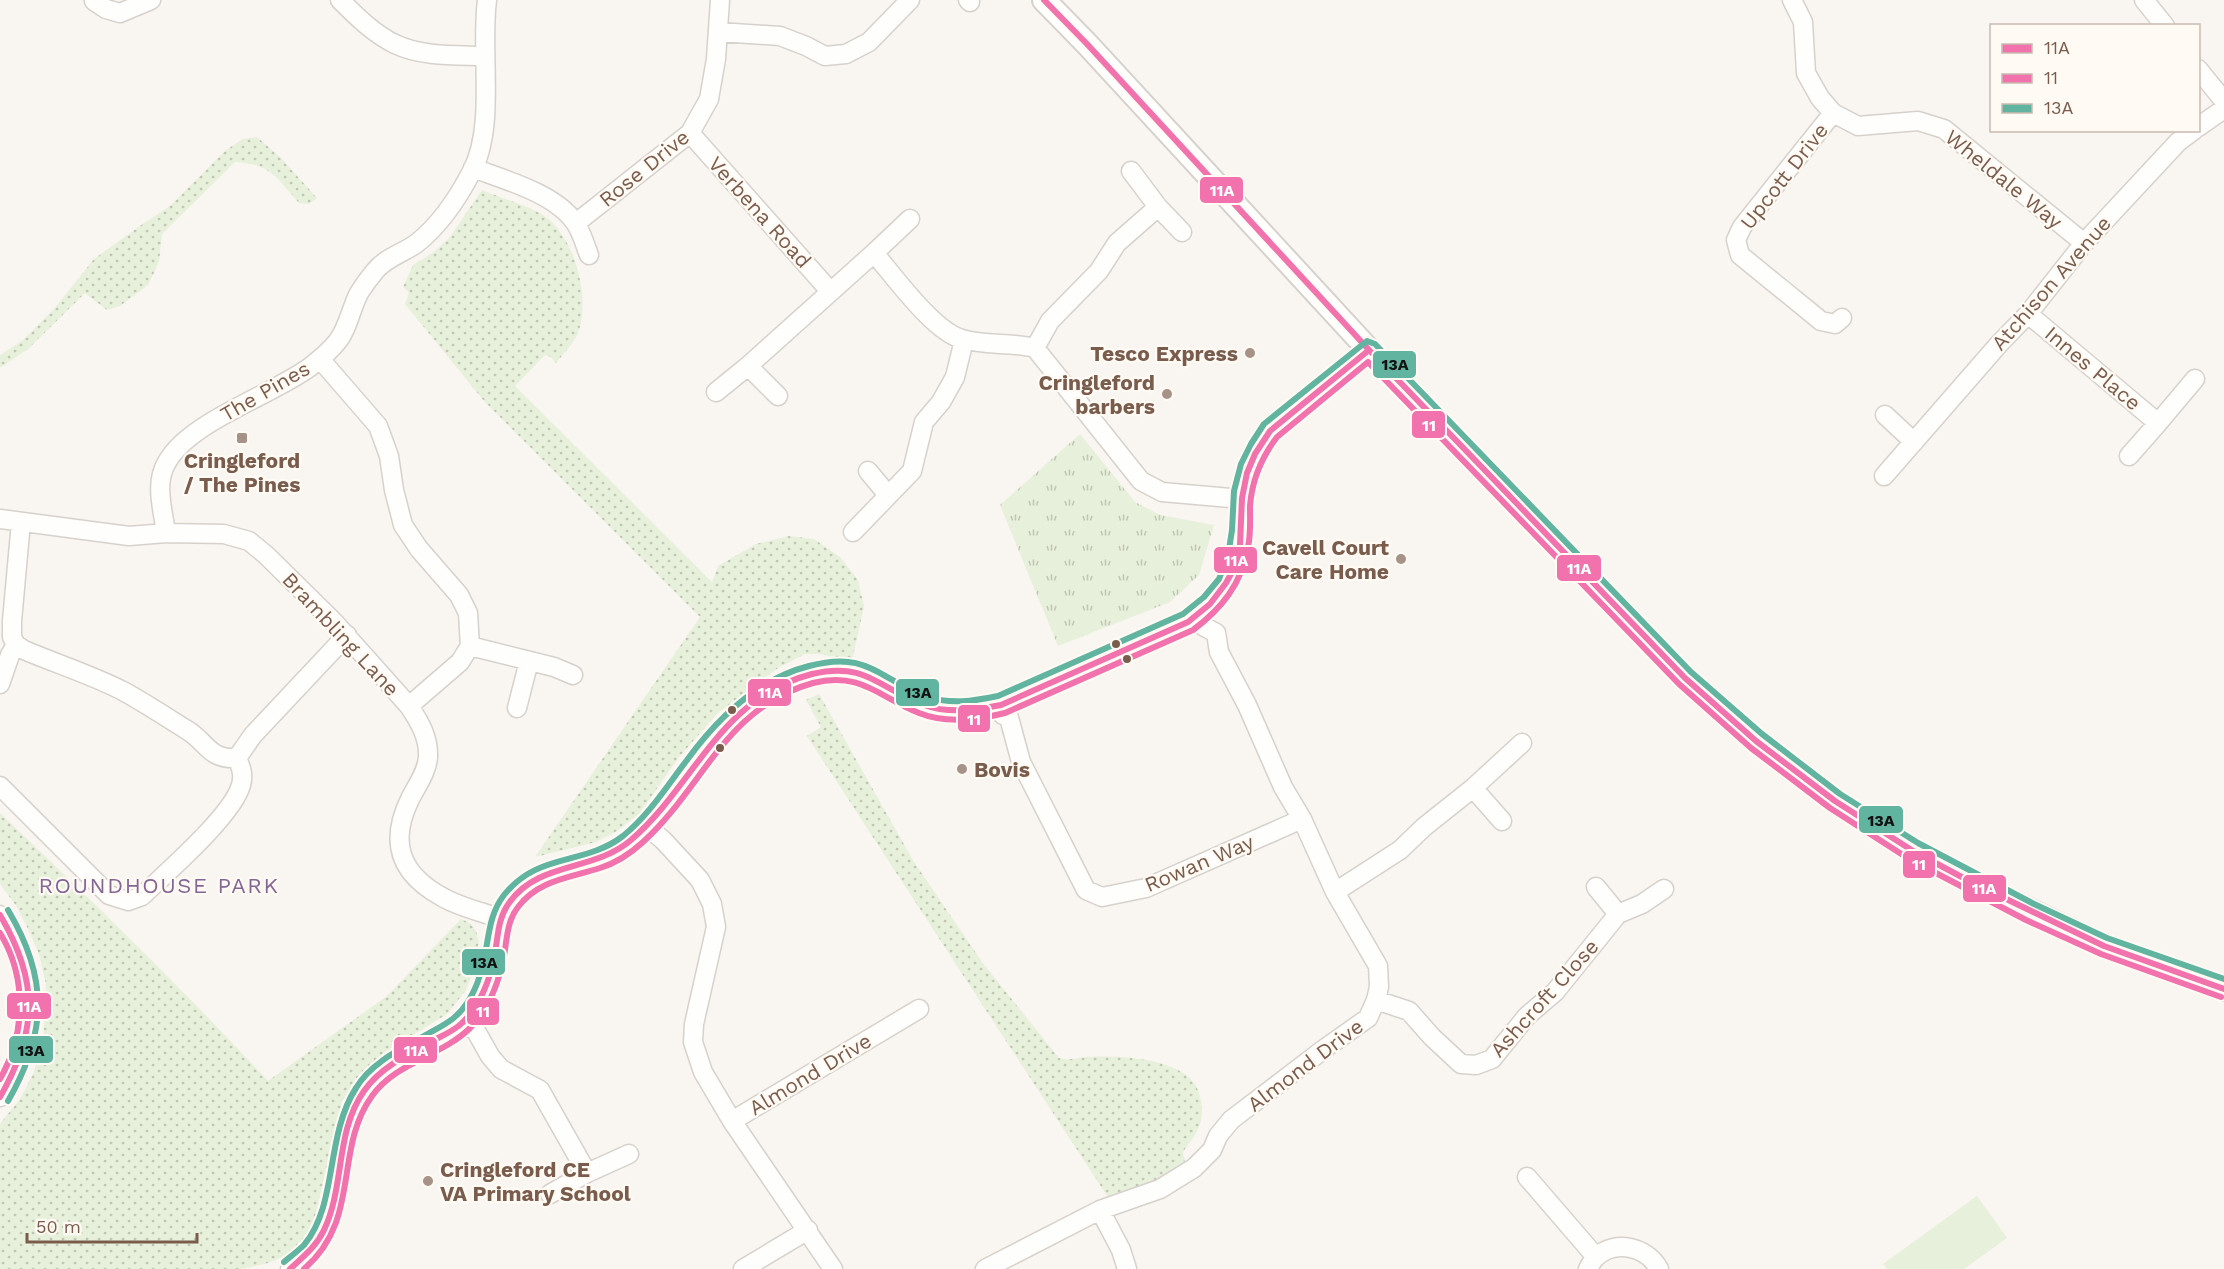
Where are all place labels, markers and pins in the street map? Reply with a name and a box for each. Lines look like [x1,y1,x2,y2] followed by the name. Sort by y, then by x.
[1090,341,1238,366] place label: Tesco Express
[1243,346,1257,360] marker: Tesco Express
[1039,370,1155,419] place label: Cringleford barbers
[1160,387,1174,401] marker: Cringleford barbers
[235,431,249,445] marker: Cringleford / The Pines
[184,448,300,497] place label: Cringleford / The Pines
[1262,535,1389,584] place label: Cavell Court Care Home
[1394,552,1408,566] marker: Cavell Court Care Home
[1110,638,1122,650] unlabelled marker
[1121,653,1133,665] unlabelled marker
[726,704,738,716] unlabelled marker
[714,742,726,754] unlabelled marker
[974,757,1030,782] place label: Bovis
[955,762,969,776] marker: Bovis
[440,1157,631,1206] place label: Cringleford CE VA Primary School
[421,1174,435,1188] marker: Cringleford CE VA Primary School

